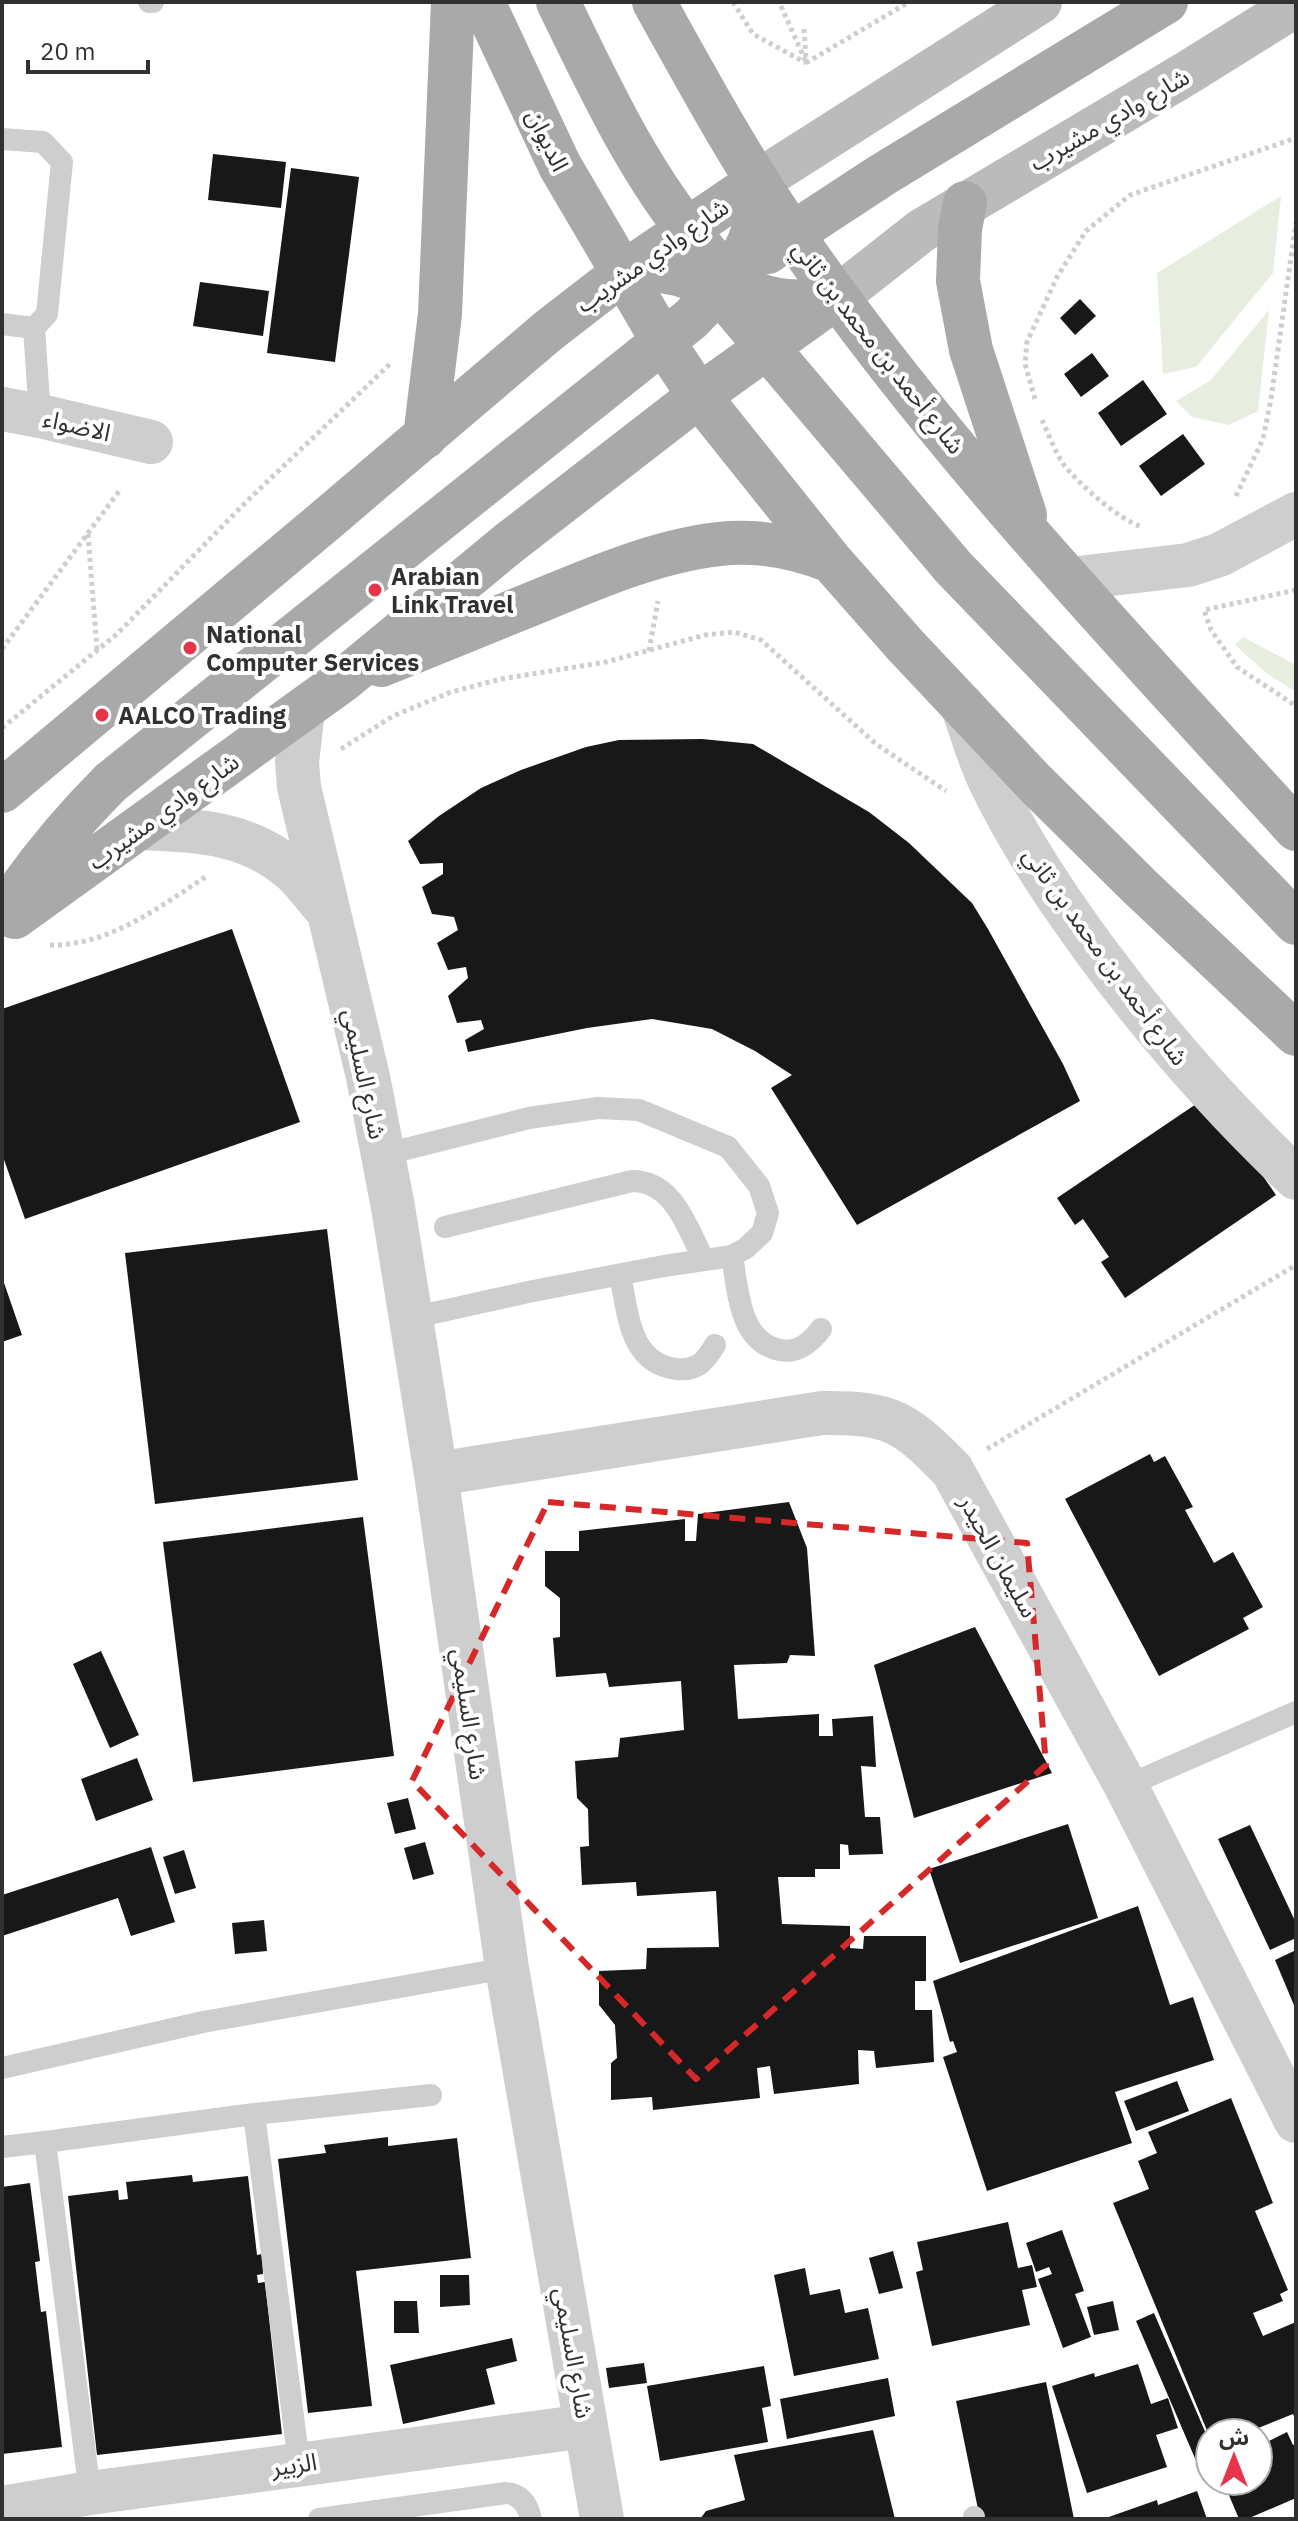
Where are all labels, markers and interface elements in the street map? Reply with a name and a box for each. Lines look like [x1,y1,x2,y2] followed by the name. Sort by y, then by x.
[28,24,148,74] scale bar
[40,35,95,67] text: 20 m
[1023,60,1197,181] street label: شارع وادي مشيرب
[519,104,577,176] street label: الديوان
[569,190,737,322] street label: شارع وادي مشريب
[783,234,972,462] street label: شارع أحمد بن محمد بن ثاني
[40,402,114,448] street label: الاضواء
[391,560,514,620] place label: Arabian Link Travel
[366,581,384,599] marker: Arabian Link Travel
[206,618,419,678] place label: National Computer Services
[181,639,199,657] marker: National Computer Services
[118,699,287,731] place label: AALCO Trading
[93,706,111,724] marker: AALCO Trading
[81,745,247,880] street label: شارع وادي مشيرب
[1013,841,1196,1074] street label: شارع أحمد بن محمد بن ثاني
[332,1006,394,1143] street label: شارع السليمي
[952,1488,1046,1623] street label: سليمان الحيدر
[441,1646,495,1782] street label: شارع السليمي
[543,2285,601,2422] street label: شارع السليمي
[1194,2417,1274,2497] north arrow
[1219,2422,1249,2451] text: ش
[268,2445,319,2483] street label: الزبير

